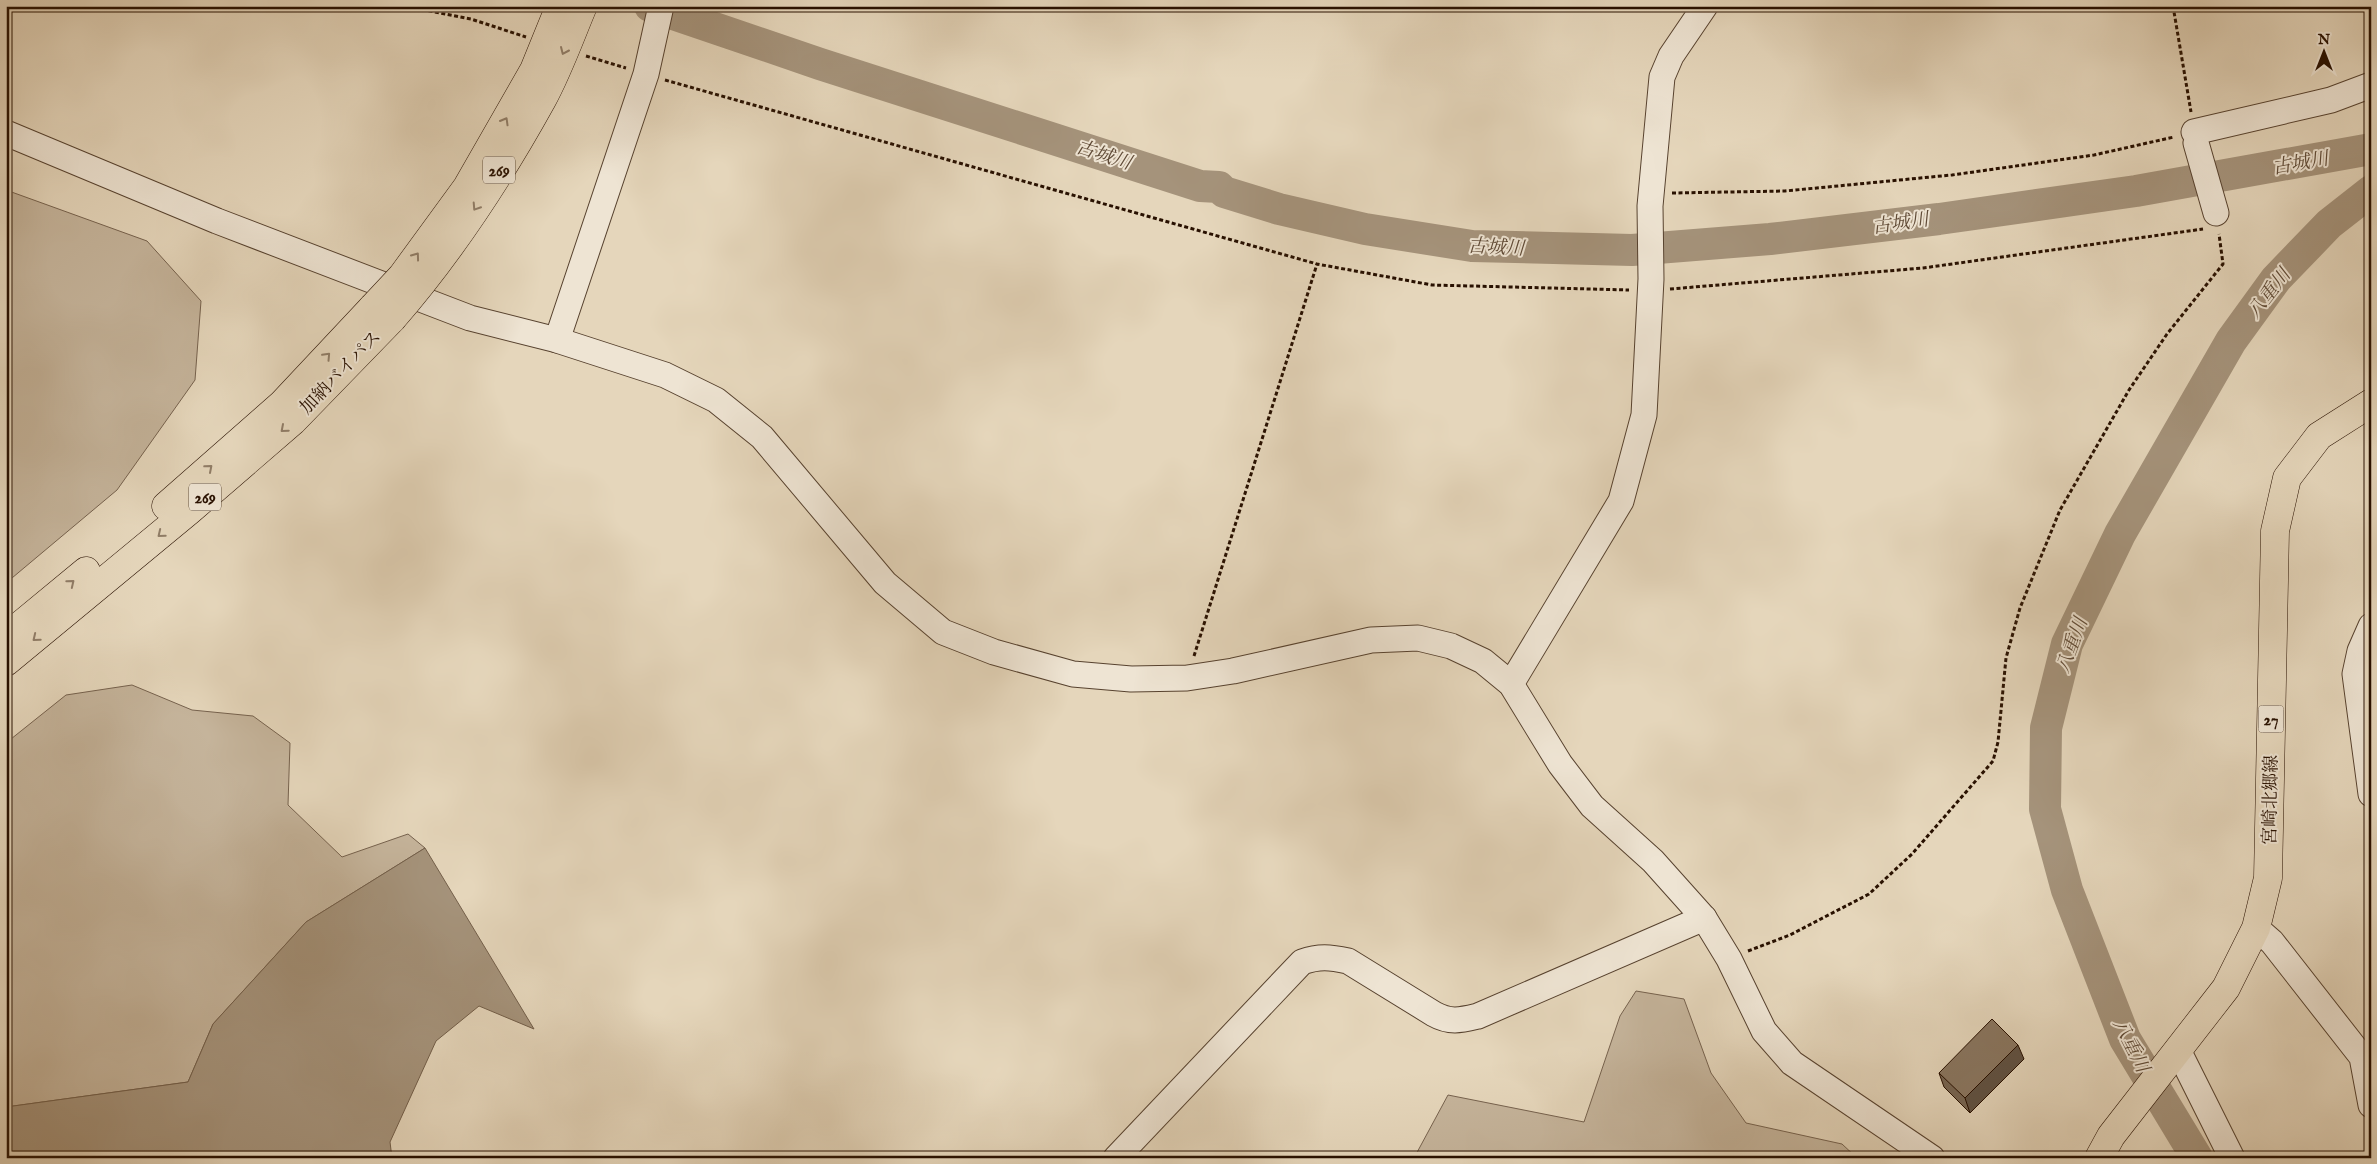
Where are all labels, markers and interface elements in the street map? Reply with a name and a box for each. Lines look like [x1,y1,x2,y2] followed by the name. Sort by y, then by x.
[2300,28,2350,78] north arrow
[2317,31,2330,49] text: N
[559,46,570,55] one-way arrow
[499,117,509,126] one-way arrow
[1073,136,1136,177] water label: 古城川
[2270,147,2332,181] water label: 古城川
[483,156,515,184] road number: 269
[472,202,482,211] one-way arrow
[1870,208,1932,240] water label: 古城川
[1467,235,1527,262] water label: 古城川
[410,252,419,262] one-way arrow
[2243,263,2298,324] water label: 八重川
[295,326,387,420] street label: 加納バイパス
[321,353,330,362] one-way arrow
[281,423,290,432] one-way arrow
[204,465,213,474] one-way arrow
[189,484,221,511] road number: 269
[158,529,167,537] one-way arrow
[65,581,74,589] one-way arrow
[2052,613,2095,677] water label: 八重川
[32,632,41,641] one-way arrow
[2258,706,2284,732] road number: 27
[2259,755,2284,845] street label: 宮崎北郷線
[2107,1015,2155,1079] water label: 八重川

